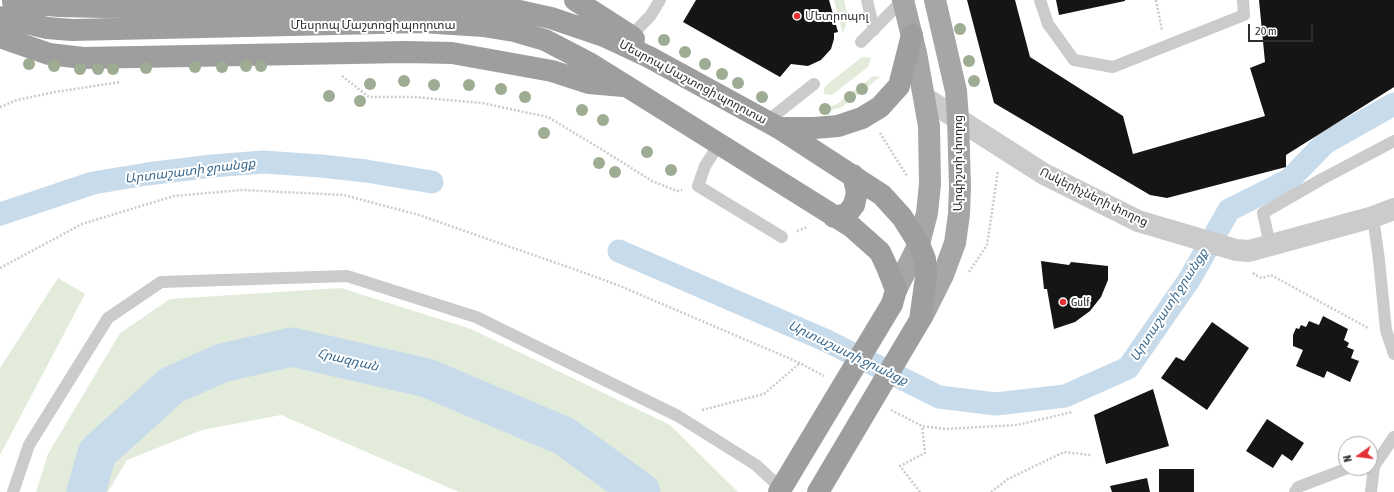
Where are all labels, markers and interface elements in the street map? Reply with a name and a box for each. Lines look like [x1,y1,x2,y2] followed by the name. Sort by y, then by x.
[805,9,869,23] place label: Մետրոպոլ
[792,11,802,21] marker: Մետրոպոլ
[1250,16,1315,42] scale bar
[290,18,456,32] street label: Մեսրոպ Մաշտոցի պողոտա
[1255,24,1277,38] text: 20 m
[617,37,769,127] street label: Մեսրոպ Մաշտոցի պողոտա
[951,115,965,211] street label: Արգիշտի փողոց
[124,155,256,187] water label: Արտաշատի ջրանցք
[1038,165,1150,229] street label: Ոսկերիչների փողոց
[1127,246,1211,364] water label: Արտաշատի ջրանցք
[1071,295,1090,309] place label: Gulf
[1058,297,1068,307] marker: Gulf
[786,317,910,389] water label: Արտաշատի ջրանցք
[316,345,380,375] water label: Հրազդան
[1338,436,1378,476] north arrow
[1341,454,1354,463] text: N

